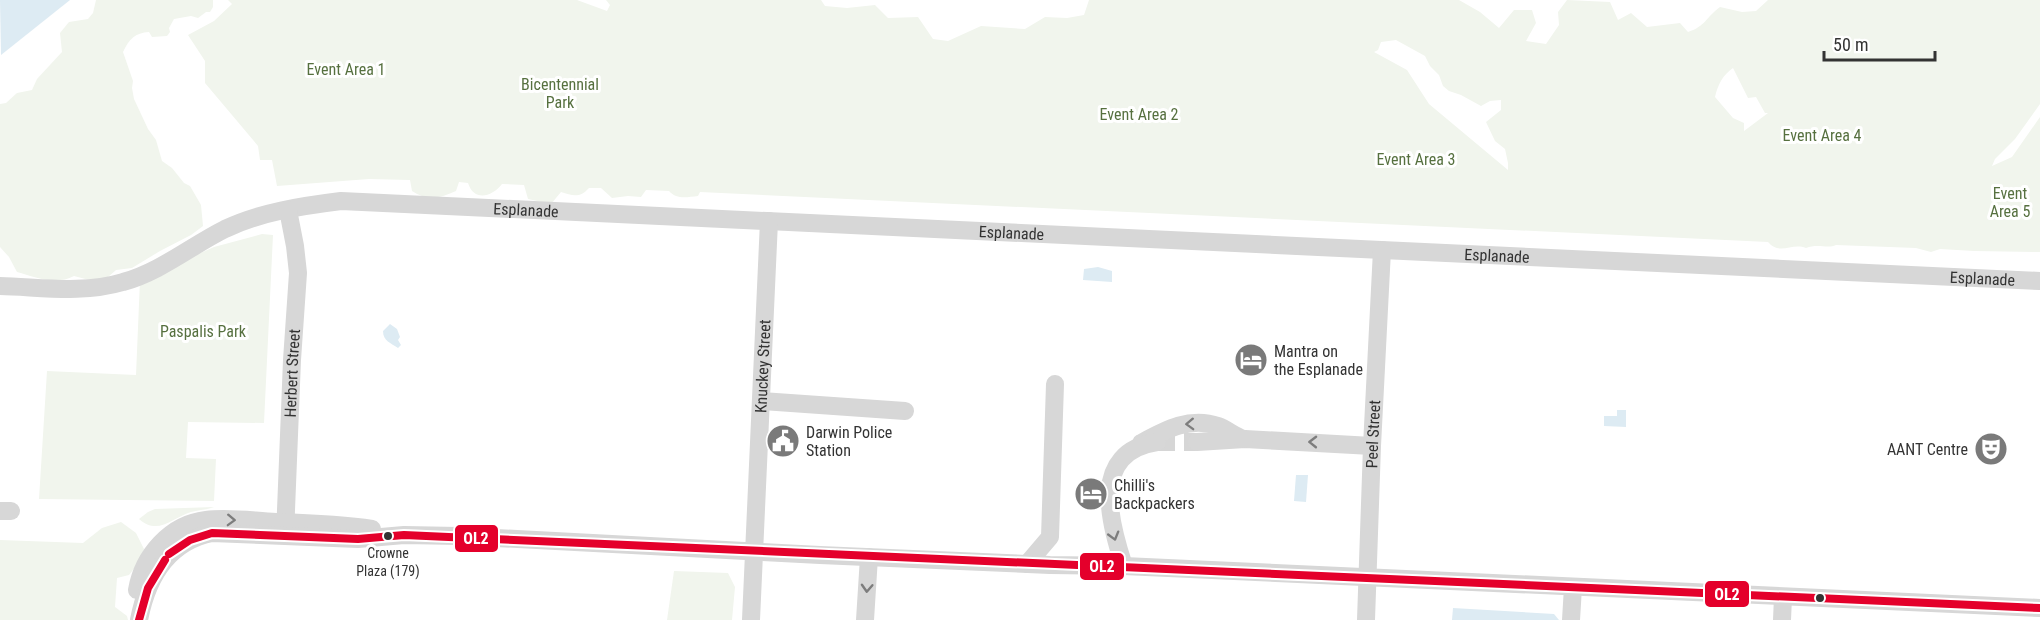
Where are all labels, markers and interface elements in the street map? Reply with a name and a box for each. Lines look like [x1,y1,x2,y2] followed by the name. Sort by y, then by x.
[1824,24,1935,62] scale bar
[1833,34,1868,55] text: 50 m
[307,60,385,79] park label: Event Area 1
[521,75,599,112] park label: Bicentennial Park
[1100,105,1179,124] park label: Event Area 2
[1783,126,1862,145] park label: Event Area 4
[1377,150,1455,169] park label: Event Area 3
[1990,184,2030,221] park label: Event Area 5
[493,199,559,221] street label: Esplanade
[978,222,1045,244] street label: Esplanade
[1464,244,1530,266] street label: Esplanade
[1949,267,2015,289] street label: Esplanade
[751,319,774,414] street label: Knuckey Street
[160,322,247,341] park label: Paspalis Park
[280,328,304,418] street label: Herbert Street
[1233,342,1269,378] hotel icon: Mantra on the Esplanade
[1274,342,1363,379] place label: Mantra on the Esplanade
[1362,399,1384,469] street label: Peel Street
[1186,418,1195,430] one-way arrow
[765,423,801,459] public building icon: Darwin Police Station
[806,423,892,460] place label: Darwin Police Station
[1973,431,2009,467] theatre icon: AANT Centre
[1309,436,1318,448] one-way arrow
[1887,440,1968,459] place label: AANT Centre
[1073,476,1109,512] hotel icon: Chilli's Backpackers
[1114,476,1195,513] place label: Chilli's Backpackers
[226,513,235,526] one-way arrow
[454,524,499,553] line badge: OL2
[463,529,489,548] text: OL2
[382,530,394,542] marker: Crowne Plaza (179)
[1107,531,1120,541] one-way arrow
[356,545,420,580] place label: Crowne Plaza (179)
[1079,552,1125,581] line badge: OL2
[1089,557,1115,576] text: OL2
[1704,580,1750,608] line badge: OL2
[861,584,874,593] one-way arrow
[1714,585,1740,604] text: OL2
[1814,592,1826,604] unlabelled marker

